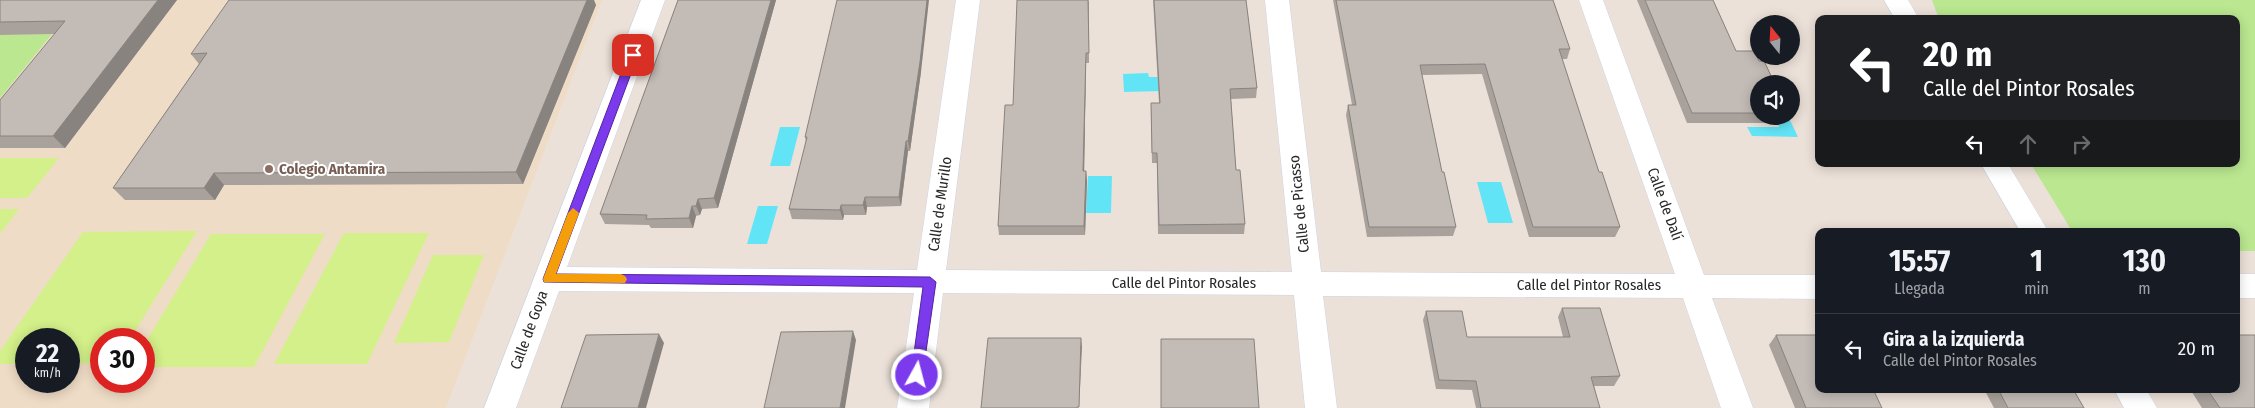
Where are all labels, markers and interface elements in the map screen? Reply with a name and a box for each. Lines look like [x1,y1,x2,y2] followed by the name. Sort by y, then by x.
[1750,15,1800,65] north arrow
[1750,15,1800,125] map controls
[1923,33,1992,75] text: 20 m
[612,34,654,76] pin
[1840,35,1905,100] icon: left
[619,41,647,69] icon: arrive
[1750,75,1800,125] button: sound
[1923,75,2135,102] text: Calle del Pintor Rosales
[1961,130,1989,158] icon: left
[2014,130,2042,158] icon: ahead
[2067,130,2095,158] icon: right
[1285,154,1313,254] street label: Calle de Picasso
[924,155,956,253] street label: Calle de Murillo
[279,160,386,178] place label: Colegio Antamira
[263,163,275,175] marker: Colegio Antamira
[1644,165,1687,243] street label: Calle de Dalí
[1889,243,1950,279] text: 15:57
[2030,243,2043,279] text: 1
[2123,243,2166,279] text: 130
[1112,274,1256,292] street label: Calle del Pintor Rosales
[1517,276,1661,294] street label: Calle del Pintor Rosales
[1894,279,1945,298] text: Llegada
[2024,279,2049,298] text: min
[2138,279,2151,298] text: m
[506,288,552,372] street label: Calle de Goya
[90,328,155,393] speed limit sign: 30
[1883,328,2025,351] text: Gira a la izquierda
[1840,335,1868,363] icon: left
[2178,337,2215,360] text: 20 m
[36,339,59,369] text: 22
[890,348,942,400] position arrow
[1883,351,2037,370] text: Calle del Pintor Rosales
[34,366,61,380] text: km/h

